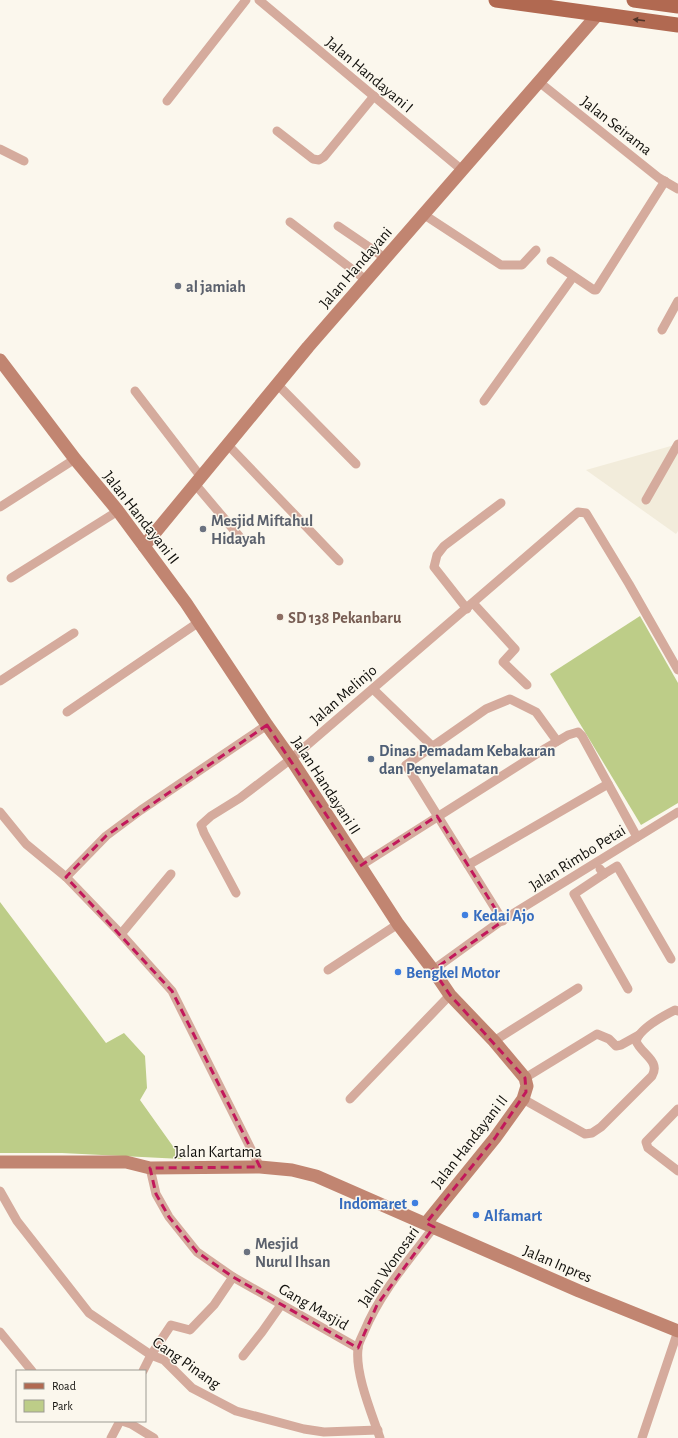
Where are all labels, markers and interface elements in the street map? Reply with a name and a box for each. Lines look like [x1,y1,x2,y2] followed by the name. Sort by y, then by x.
[633,17,645,23] one-way arrow
[322,34,416,117] street label: Jalan Handayani I
[578,93,655,158] street label: Jalan Seirama
[316,224,396,312] street label: Jalan Handayani
[186,279,246,296] place label: al jamiah
[173,281,183,291] marker: al jamiah
[99,468,182,568] street label: Jalan Handayani II
[211,513,313,548] place label: Mesjid Miftahul Hidayah
[198,524,208,534] marker: Mesjid Miftahul Hidayah
[288,610,402,626] place label: SD 138 Pekanbaru
[275,612,285,622] marker: SD 138 Pekanbaru
[307,662,381,728] street label: Jalan Melinjo
[288,734,364,838] street label: Jalan Handayani II
[379,743,556,778] place label: Dinas Pemadam Kebakaran dan Penyelamatan
[366,754,376,764] marker: Dinas Pemadam Kebakaran dan Penyelamatan
[527,822,628,894] street label: Jalan Rimbo Petai
[473,908,534,925] place label: Kedai Ajo
[460,910,470,920] marker: Kedai Ajo
[406,965,500,981] place label: Bengkel Motor
[393,967,403,977] marker: Bengkel Motor
[429,1092,512,1192] street label: Jalan Handayani II
[174,1144,262,1160] street label: Jalan Kartama
[339,1196,408,1212] place label: Indomaret
[410,1198,420,1208] marker: Indomaret
[484,1208,543,1224] place label: Alfamart
[471,1210,481,1220] marker: Alfamart
[355,1224,422,1310] street label: Jalan Wonosari
[255,1236,331,1270] place label: Mesjid Nurul Ihsan
[521,1242,594,1286] street label: Jalan Inpres
[242,1247,252,1257] marker: Mesjid Nurul Ihsan
[275,1281,351,1334] street label: Gang Masjid
[149,1334,224,1392] street label: Gang Pinang
[16,1370,146,1422] legend
[52,1380,76,1392] text: Road
[52,1400,73,1412] text: Park

